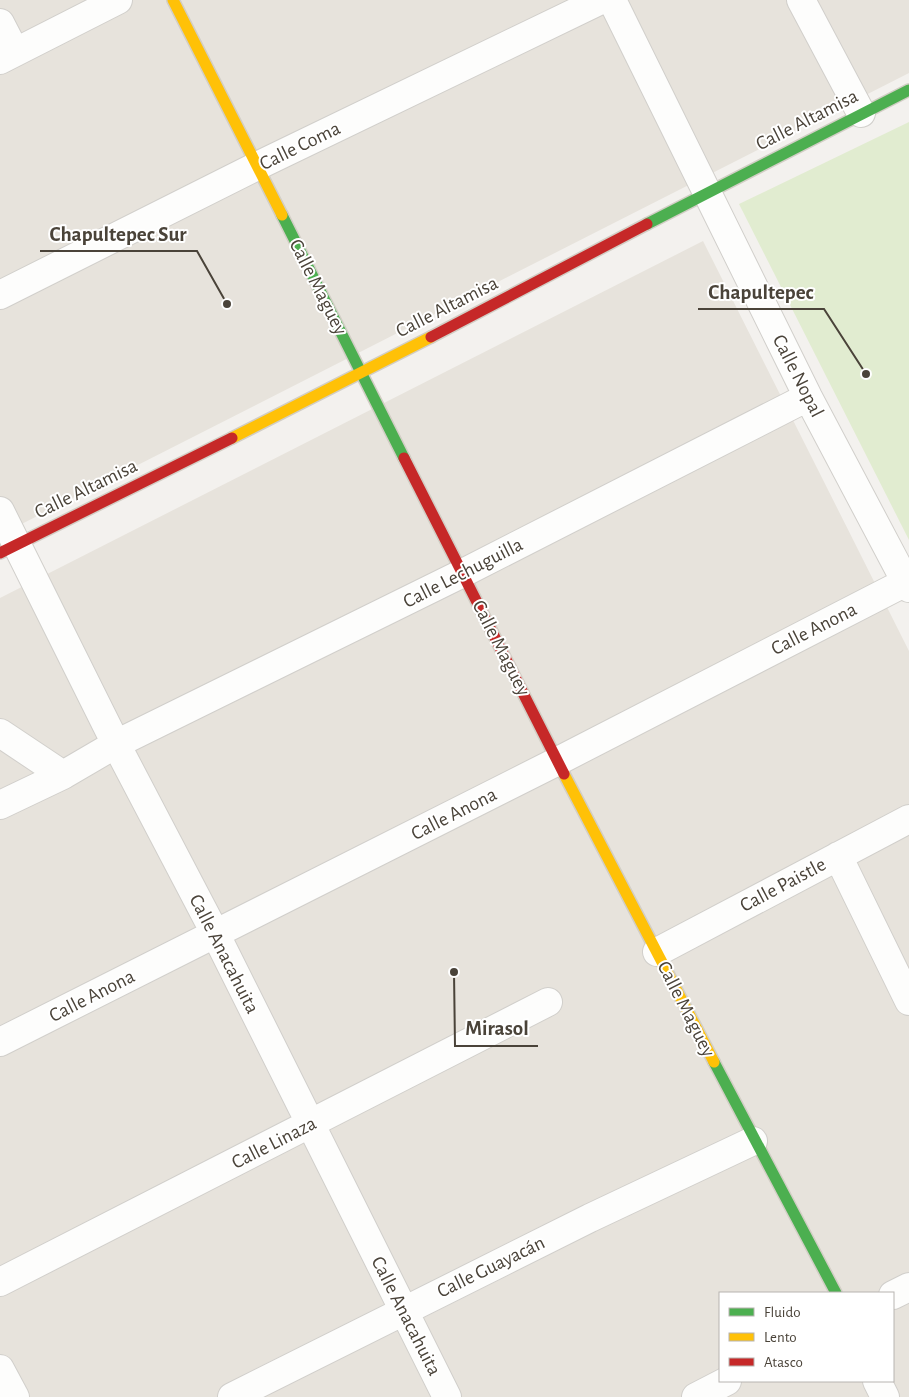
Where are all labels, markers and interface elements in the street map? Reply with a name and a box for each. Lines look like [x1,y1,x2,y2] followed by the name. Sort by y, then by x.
[753,86,861,154] street label: Calle Altamisa
[257,118,343,174] street label: Calle Coma
[40,215,197,251] callout: Chapultepec Sur
[49,224,187,245] text: Chapultepec Sur
[285,236,351,339] street label: Calle Maguey
[393,273,501,341] street label: Calle Altamisa
[698,273,824,309] callout: Chapultepec
[708,282,814,303] text: Chapultepec
[769,332,827,420] street label: Calle Nopal
[32,456,140,522] street label: Calle Altamisa
[400,534,526,612] street label: Calle Lechuguilla
[468,597,534,700] street label: Calle Maguey
[768,599,860,659] street label: Calle Anona
[408,784,500,844] street label: Calle Anona
[737,854,829,916] street label: Calle Paistle
[185,891,263,1017] street label: Calle Anacahuita
[653,958,719,1061] street label: Calle Maguey
[46,966,138,1026] street label: Calle Anona
[455,1010,538,1046] callout: Mirasol
[465,1018,529,1039] text: Mirasol
[228,1113,320,1173] street label: Calle Linaza
[434,1232,548,1302] street label: Calle Guayacán
[367,1253,445,1379] street label: Calle Anacahuita
[719,1292,894,1382] legend
[764,1305,801,1320] text: Fluido
[764,1330,797,1345] text: Lento
[764,1355,803,1370] text: Atasco

